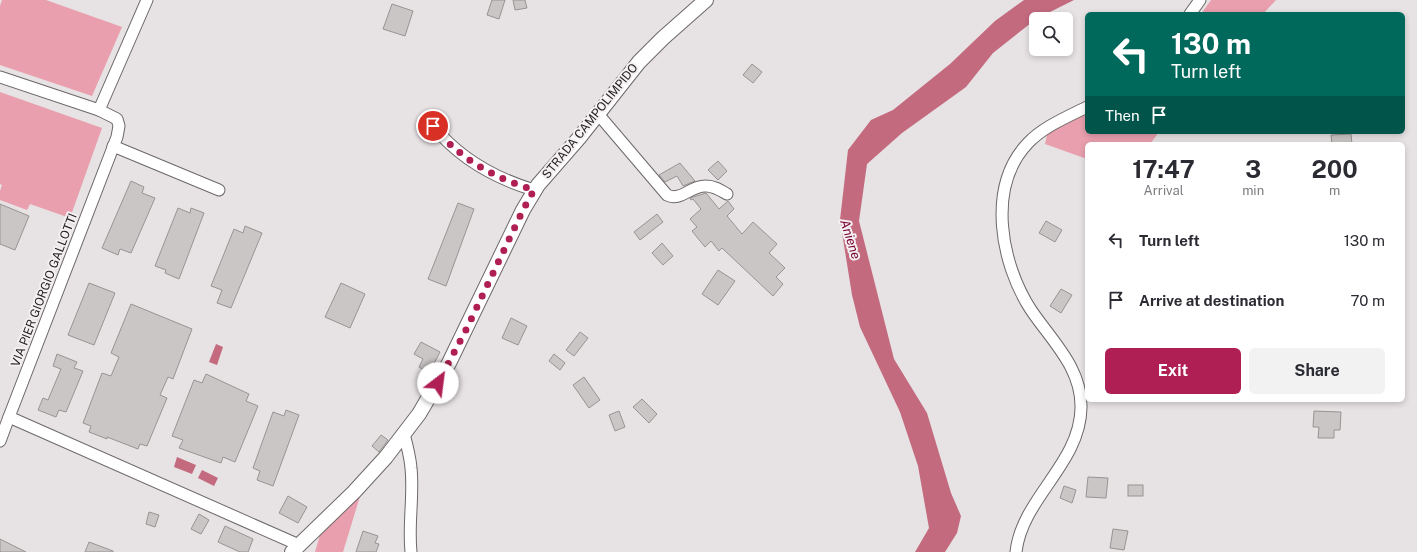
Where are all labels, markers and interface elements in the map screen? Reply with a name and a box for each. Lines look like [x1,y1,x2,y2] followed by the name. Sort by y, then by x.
[1029,12,1073,56] map controls
[1029,12,1073,56] button: search
[1171,27,1251,60] text: 130 m
[1105,28,1157,80] icon: left
[539,61,641,181] street label: STRADA CAMPOLIMPIDO
[1171,61,1241,82] text: Turn left
[1148,104,1170,126] icon: arrive
[1105,107,1140,124] text: Then
[416,109,450,143] pin
[422,115,444,137] icon: arrive
[1132,155,1195,183] text: 17:47
[1245,155,1261,183] text: 3
[1312,155,1358,183] text: 200
[1143,183,1184,198] text: Arrival
[1242,183,1264,198] text: min
[1329,183,1340,198] text: m
[8,211,80,369] street label: VIA PIER GIORGIO GALLOTTI
[837,217,864,261] water label: Aniene
[1105,229,1127,251] icon: left
[1139,232,1200,249] text: Turn left
[1344,232,1385,249] text: 130 m
[1105,289,1127,311] icon: arrive
[1139,292,1284,309] text: Arrive at destination
[1350,292,1385,309] text: 70 m
[1105,348,1241,394] button: Exit
[1249,348,1385,394] button: Share
[417,362,459,404] position arrow

